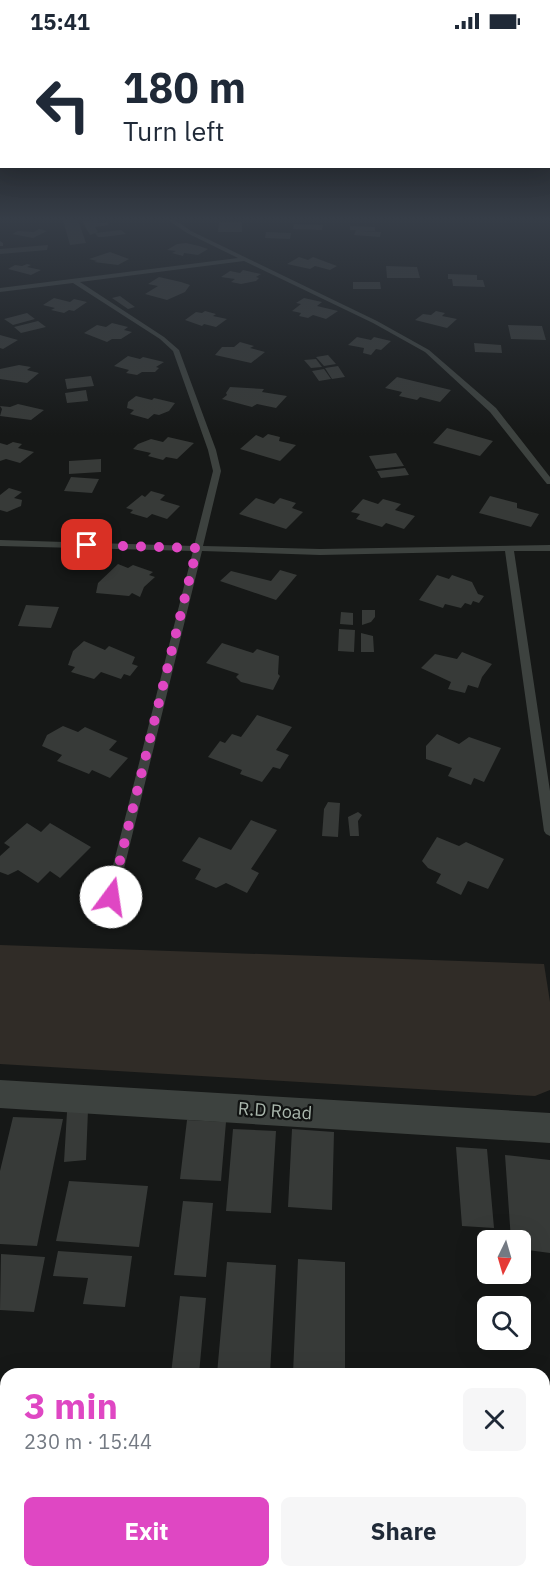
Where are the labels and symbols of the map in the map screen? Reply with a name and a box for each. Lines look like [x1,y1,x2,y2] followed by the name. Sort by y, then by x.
[61,519,112,570] pin
[79,865,143,929] position arrow
[237,1096,313,1125] street label: R.D Road
[477,1230,531,1284] north arrow

